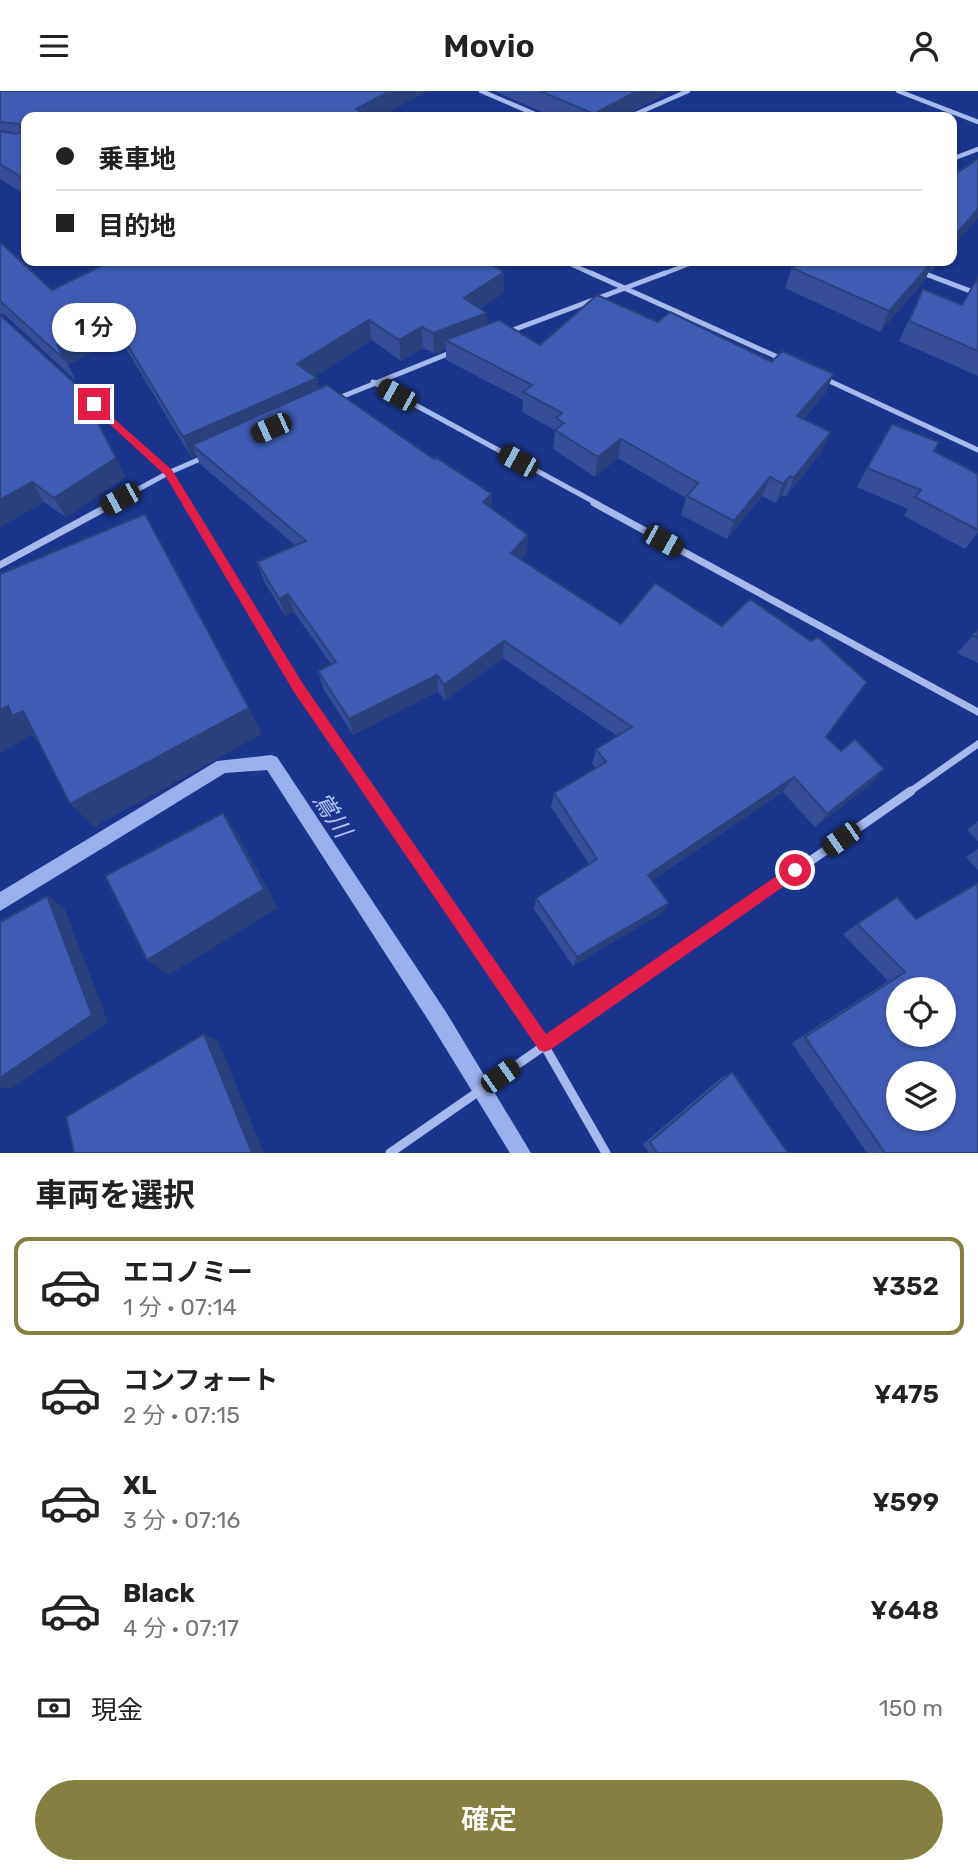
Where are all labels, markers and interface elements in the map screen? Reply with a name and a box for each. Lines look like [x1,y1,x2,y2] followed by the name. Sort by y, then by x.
[35,27,73,65] icon: menu
[443,27,535,65] text: Movio
[905,27,943,65] icon: person
[98,144,176,175] text: 乗車地
[98,211,176,242] text: 目的地
[52,303,136,351] callout: 1 分
[74,313,114,341] text: 1 分
[374,376,421,414] car
[78,388,110,420] route end
[248,410,295,446] car
[495,442,542,480] car
[97,480,144,518] car
[640,522,687,560] car
[307,787,358,845] water label: 鴬川
[818,818,865,860] car
[779,854,811,886] route start
[886,977,956,1131] map controls
[886,977,956,1047] button: locate
[477,1055,524,1097] car
[886,1061,956,1131] button: layers
[35,1176,195,1214] text: 車両を選択
[39,1255,102,1318] icon: car
[123,1257,253,1288] text: エコノミー
[872,1271,939,1302] text: ¥352
[123,1293,237,1321] text: 1 分 · 07:14
[39,1363,102,1426] icon: car
[123,1365,278,1396] text: コンフォート
[874,1379,939,1410] text: ¥475
[123,1401,240,1429] text: 2 分 · 07:15
[123,1470,156,1501] text: XL
[39,1471,102,1534] icon: car
[872,1487,939,1518] text: ¥599
[123,1506,240,1534] text: 3 分 · 07:16
[123,1578,195,1609] text: Black
[39,1579,102,1642] icon: car
[870,1595,939,1626] text: ¥648
[123,1614,239,1642] text: 4 分 · 07:17
[35,1689,73,1727] icon: cash
[879,1694,943,1722] text: 150 m
[91,1695,143,1726] text: 現金
[35,1780,943,1860] button: 確定

